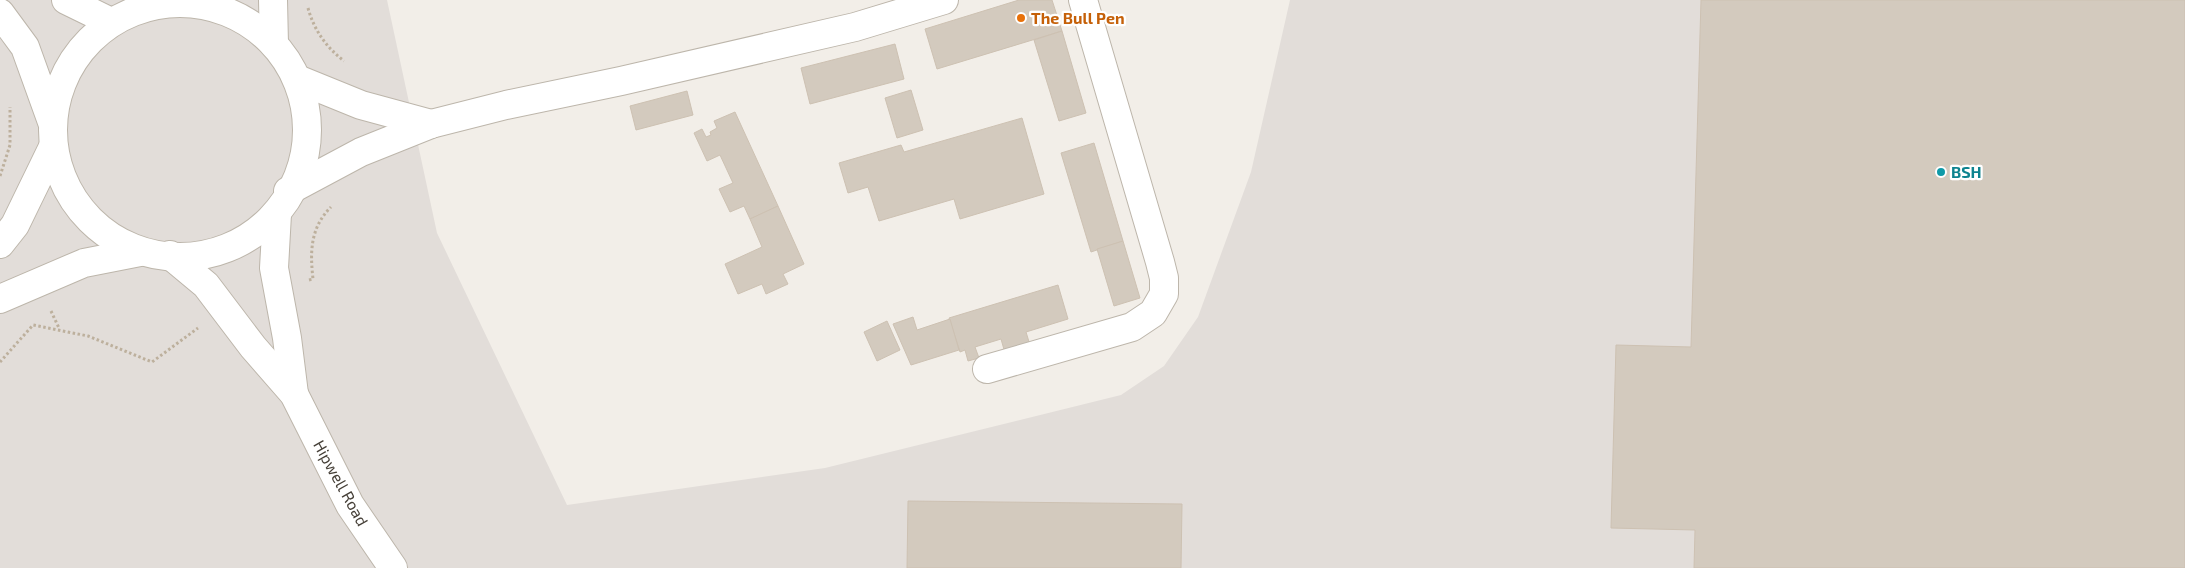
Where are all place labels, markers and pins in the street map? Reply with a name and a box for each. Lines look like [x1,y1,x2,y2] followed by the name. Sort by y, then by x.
[1031,8,1125,27] place label: The Bull Pen
[1015,12,1027,24] marker: The Bull Pen
[1951,162,1982,181] place label: BSH
[1935,166,1947,178] marker: BSH

